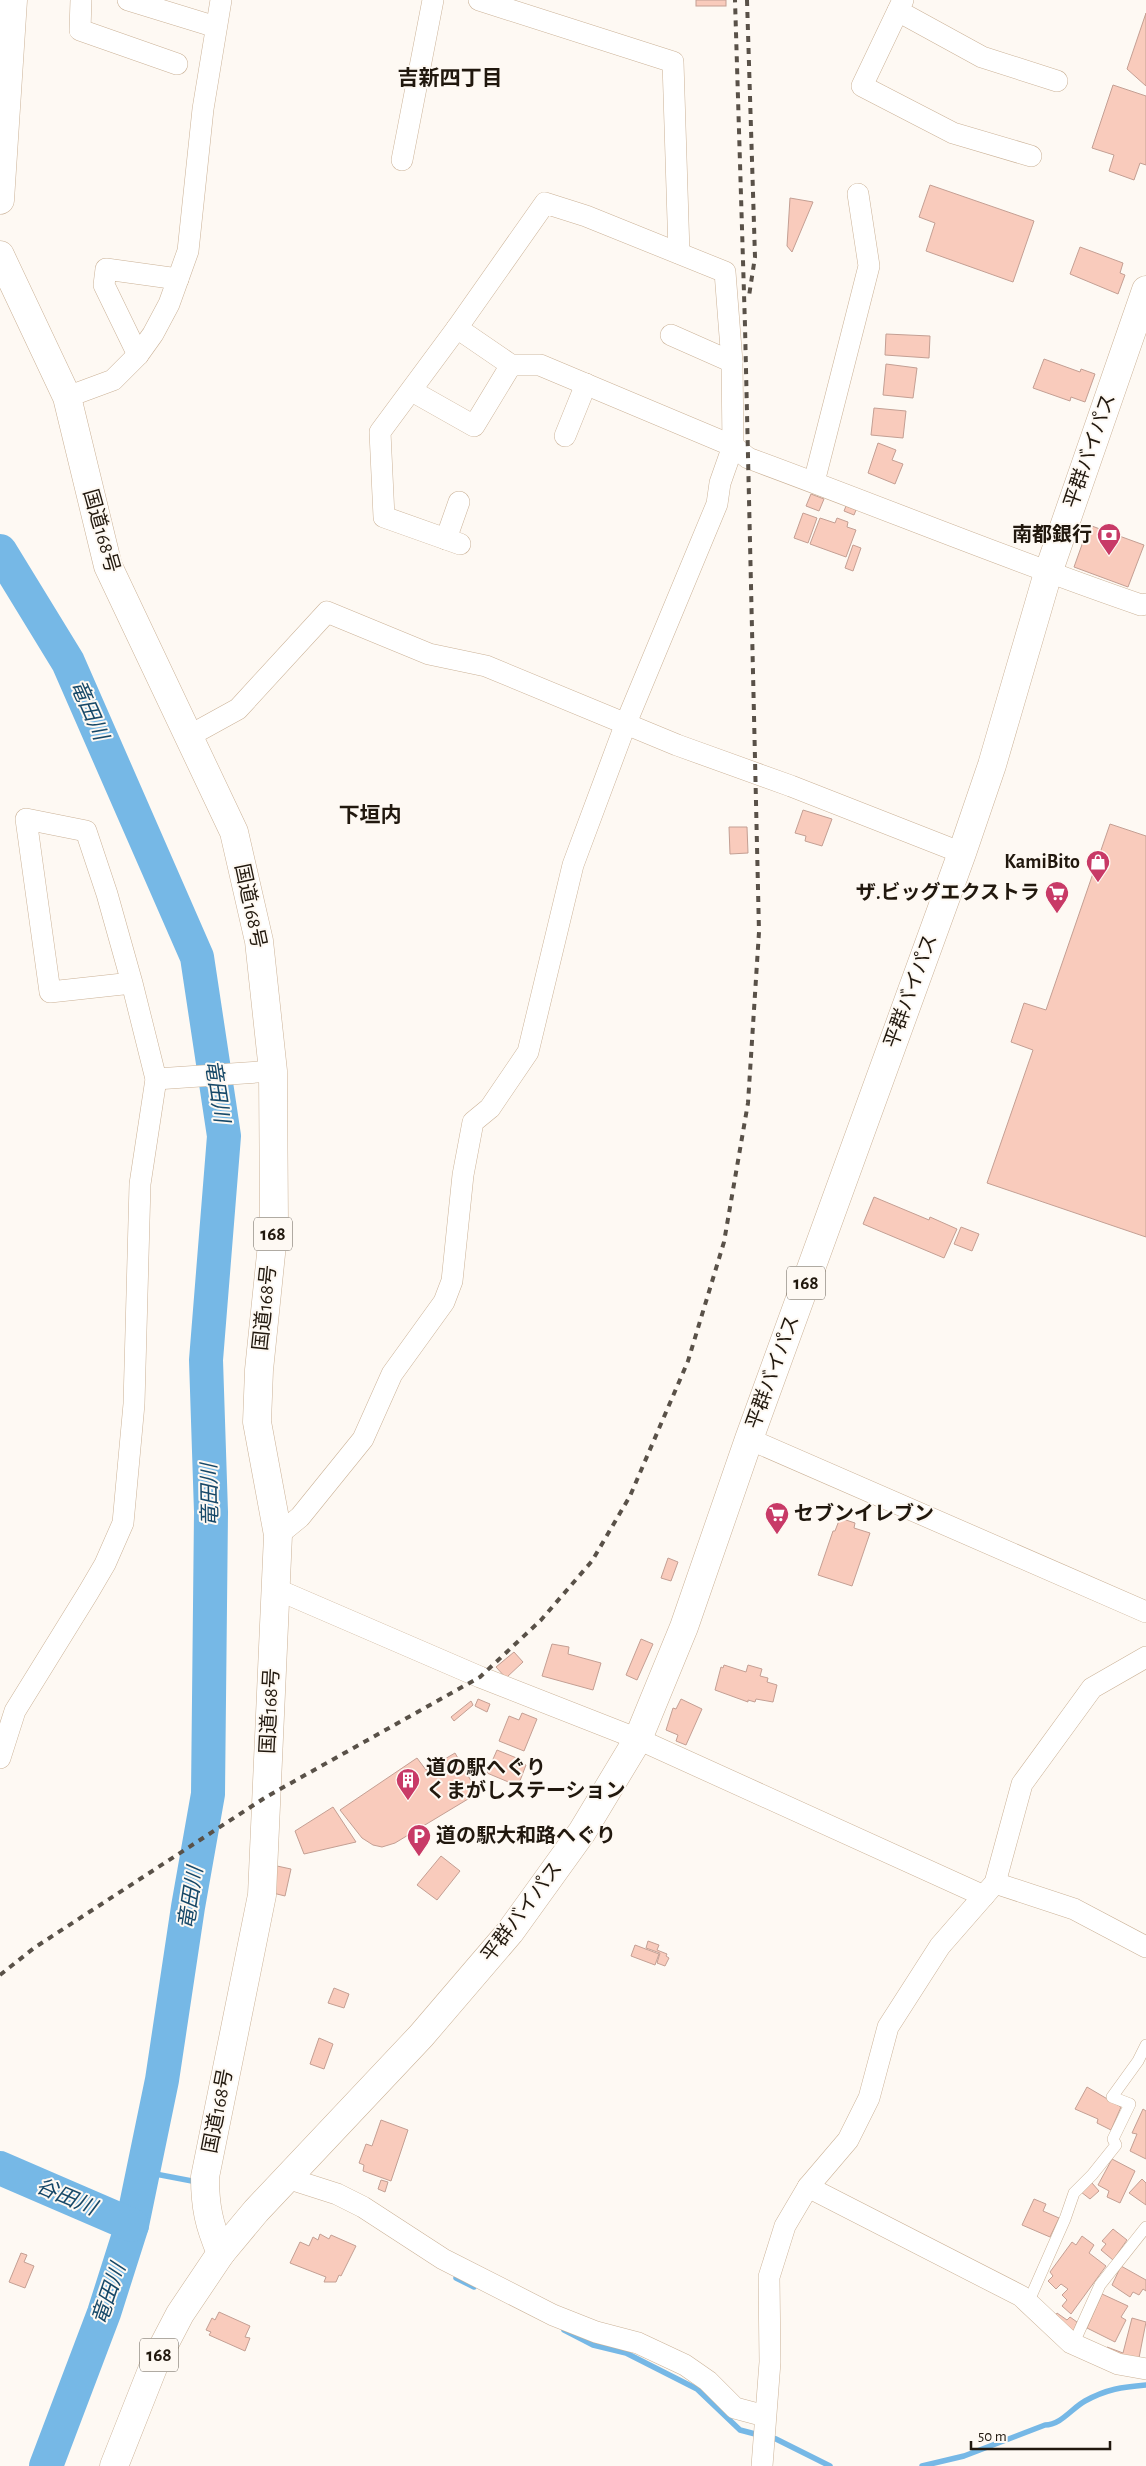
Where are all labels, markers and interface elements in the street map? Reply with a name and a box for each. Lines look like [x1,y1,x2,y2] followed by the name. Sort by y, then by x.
[398,67,503,89] district label: 吉新四丁目
[1060,391,1119,511] street label: 平群バイパス
[80,487,123,575] street label: 国道168号
[1096,522,1122,556] bank icon: 南都銀行
[1012,523,1092,545] place label: 南都銀行
[67,677,113,745] water label: 竜田川
[339,804,402,826] district label: 下垣内
[1085,849,1111,883] shop icon: KamiBito
[1004,852,1080,872] place label: KamiBito
[231,862,270,950] street label: 国道168号
[1044,880,1070,914] supermarket icon: ザ.ビッグエクストラ
[856,881,1040,903] place label: ザ.ビッグエクストラ
[880,931,941,1051] street label: 平群バイパス
[202,1058,234,1126] water label: 竜田川
[254,1218,292,1250] road number: 168
[250,1264,279,1352] street label: 国道168号
[787,1266,825,1300] road number: 168
[742,1312,803,1432] street label: 平群バイパス
[198,1461,221,1527] water label: 竜田川
[764,1501,790,1535] supermarket icon: セブンイレブン
[794,1502,934,1524] place label: セブンイレブン
[257,1668,282,1754] street label: 国道168号
[426,1756,626,1801] place label: 道の駅へぐり くまがしステーション
[395,1767,421,1801] building icon: 道の駅へぐり くまがしステーション
[406,1823,432,1857] parking icon: 道の駅大和路へぐり
[436,1824,616,1846] place label: 道の駅大和路へぐり
[477,1858,566,1966] street label: 平群バイパス
[175,1863,207,1931] water label: 竜田川
[199,2067,236,2155] street label: 国道168号
[33,2174,101,2220] water label: 谷田川
[88,2259,130,2327] water label: 竜田川
[140,2338,178,2372] road number: 168
[971,2418,1110,2450] scale bar
[978,2429,1007,2444] text: 50 m

